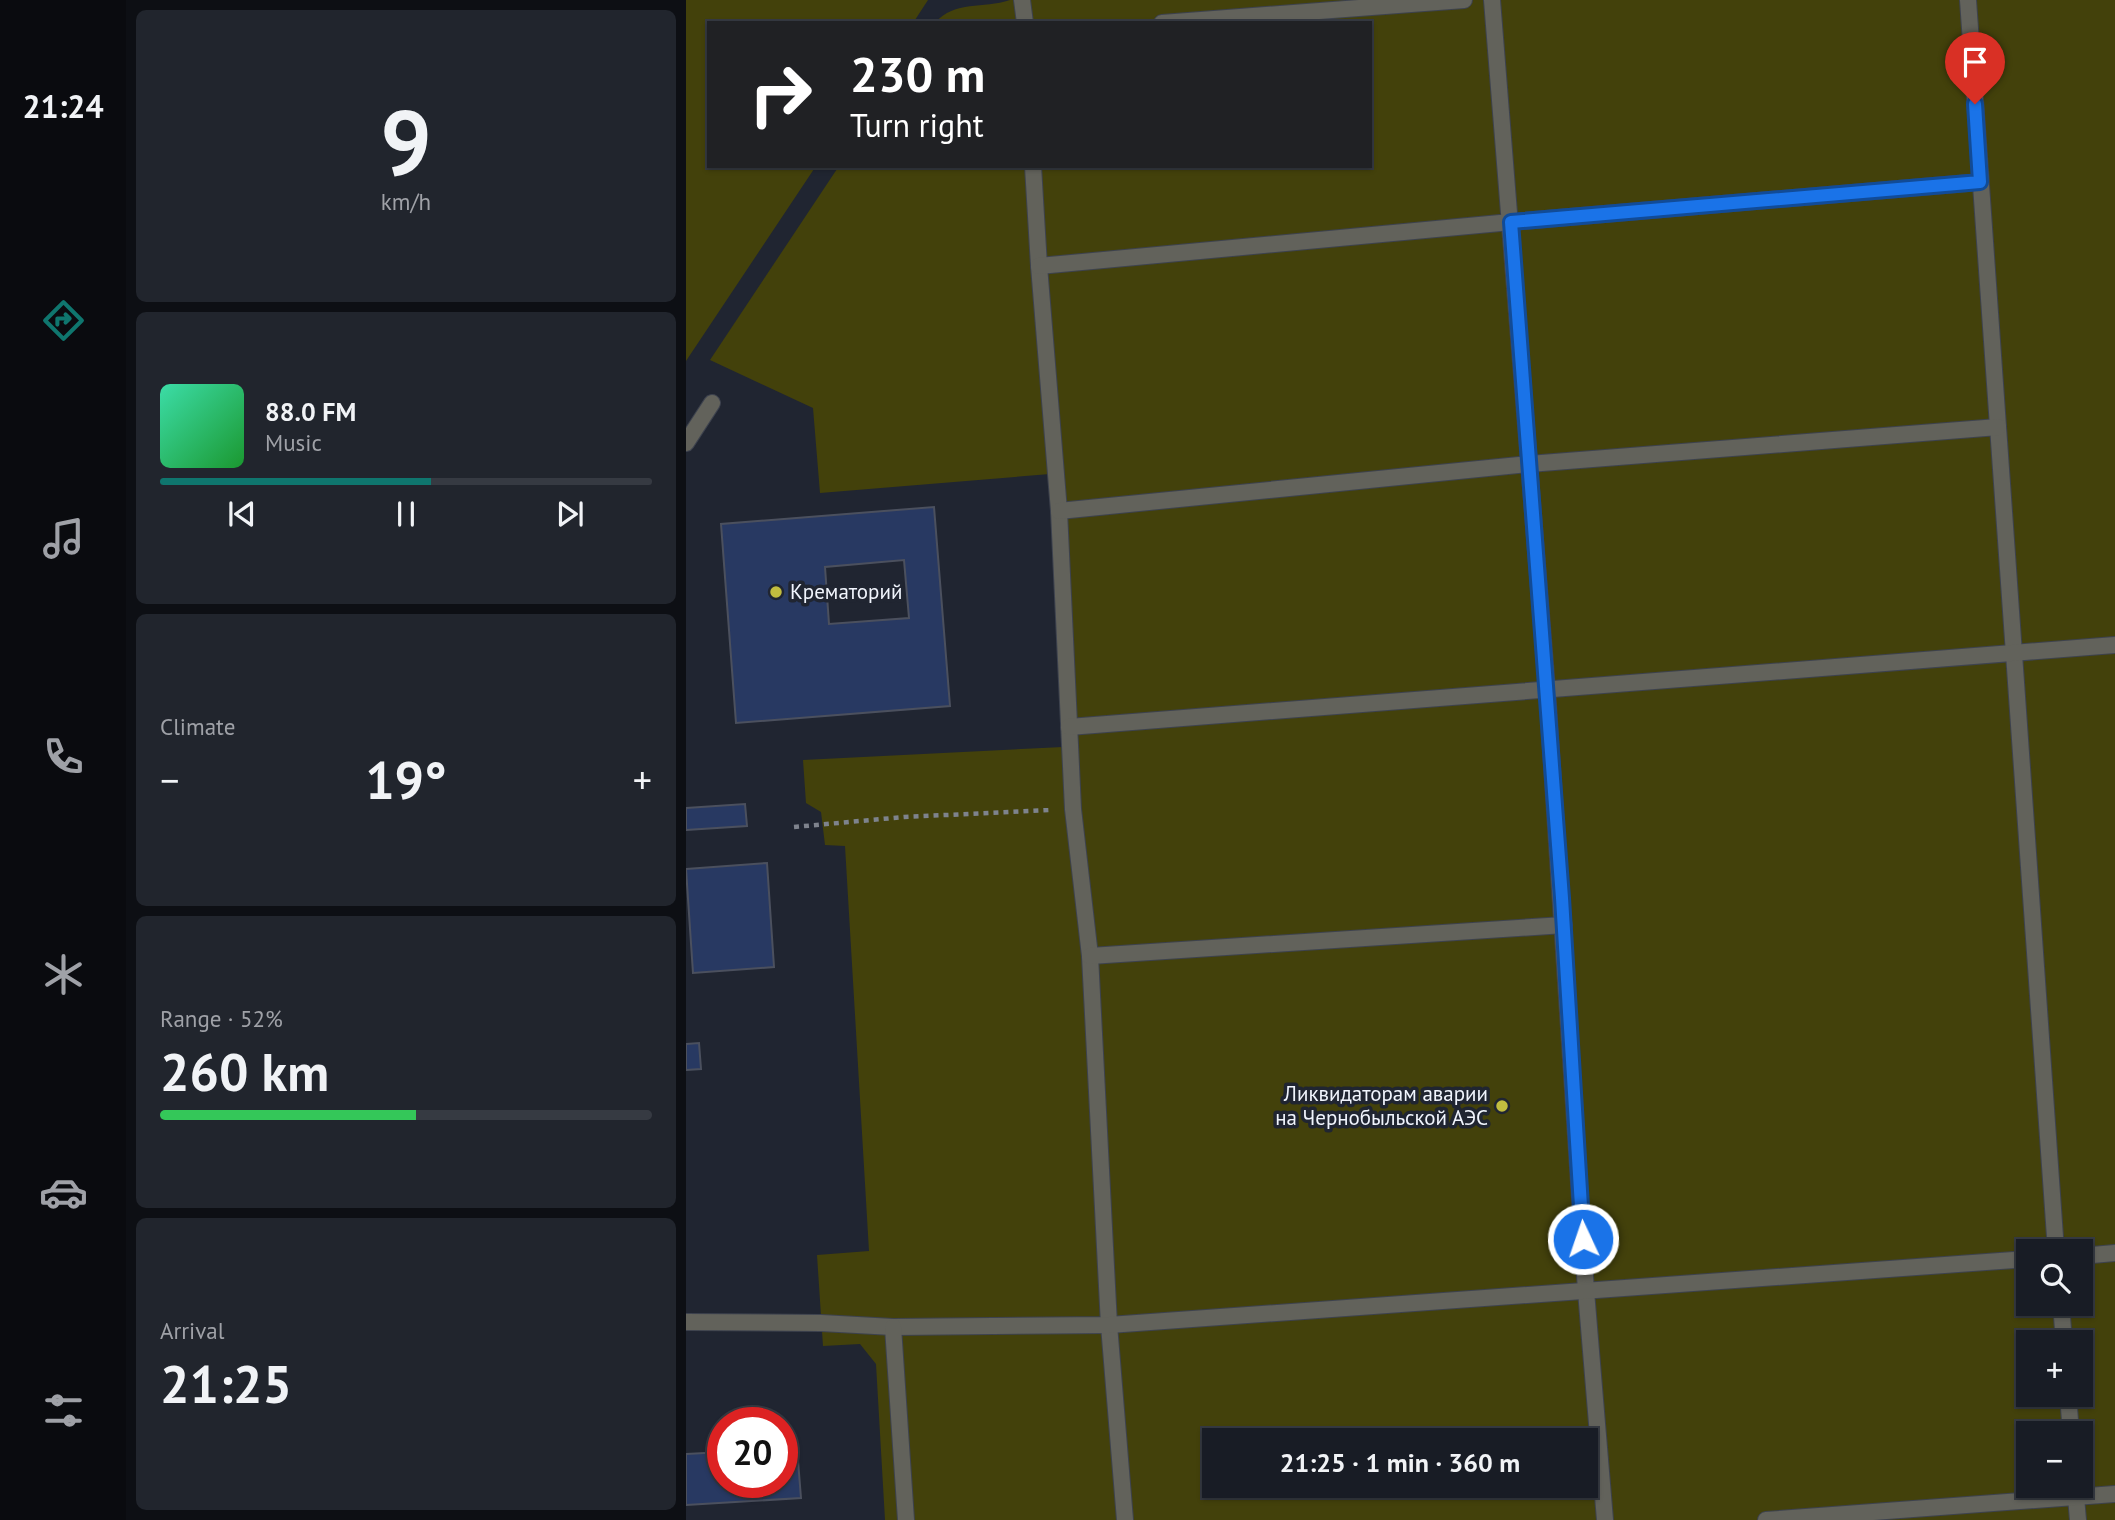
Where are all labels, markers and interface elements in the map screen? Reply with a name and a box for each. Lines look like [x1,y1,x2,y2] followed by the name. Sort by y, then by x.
[1945,32,2005,104] pin
[850,42,985,106] text: 230 m
[1956,43,1994,81] icon: arrive
[735,49,826,140] icon: right
[380,82,432,200] text: 9
[22,85,104,127] text: 21:24
[850,104,984,146] text: Turn right
[381,187,431,216] text: km/h
[39,296,88,345] icon: directions
[265,395,356,428] text: 88.0 FM
[265,428,322,457] text: Music
[223,495,261,533] icon: previous
[387,495,425,533] icon: pause
[551,495,589,533] icon: next
[39,514,88,563] icon: music
[790,578,902,605] place label: Крематорий
[768,584,784,600] marker: Крематорий
[160,712,235,741] text: Climate
[39,732,88,781] icon: phone
[365,746,447,813] text: 19°
[160,755,179,804] text: −
[633,755,652,804] text: +
[39,950,88,999] icon: climate
[160,1004,283,1033] text: Range · 52%
[160,1038,329,1105] text: 260 km
[1275,1080,1488,1131] place label: Ликвидаторам аварии на Чернобыльской АЭС
[1494,1098,1510,1114] marker: Ликвидаторам аварии на Чернобыльской АЭС
[39,1168,88,1217] icon: car
[1546,1202,1620,1276] position arrow
[2016,1239,2093,1498] map controls
[2016,1239,2093,1316] button: search
[160,1316,224,1345] text: Arrival
[2016,1330,2093,1407] button: +
[160,1350,292,1417] text: 21:25
[39,1386,88,1435] icon: filters
[707,1407,798,1498] speed limit sign: 20
[2016,1421,2093,1498] button: −
[1280,1446,1520,1479] text: 21:25 · 1 min · 360 m

